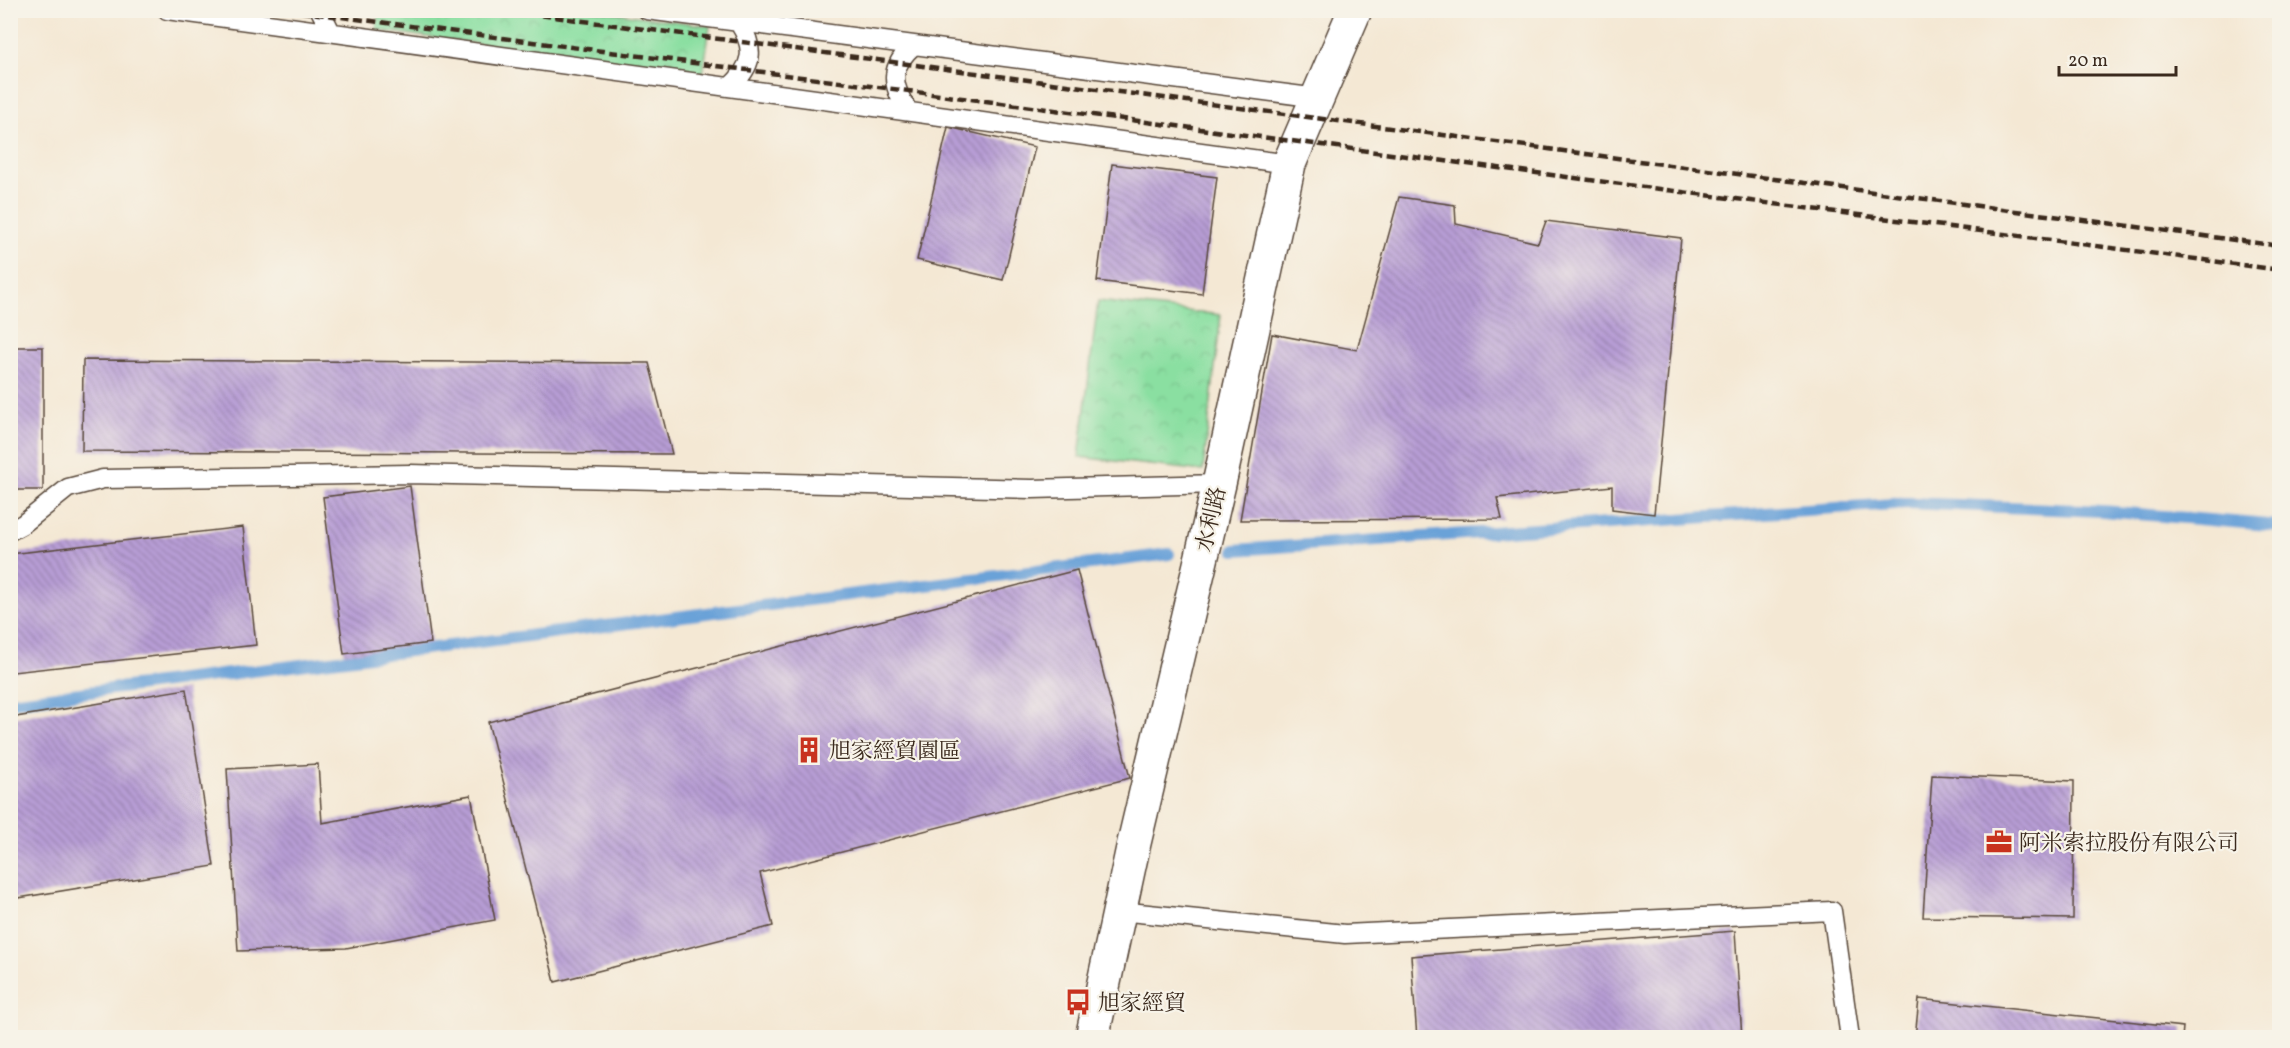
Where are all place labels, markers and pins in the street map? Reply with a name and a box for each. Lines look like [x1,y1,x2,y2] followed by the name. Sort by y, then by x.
[794,735,824,765] building icon: 旭家經貿園區
[829,737,961,768] place label: 旭家經貿園區
[1984,827,2014,857] office icon: 阿米索拉股份有限公司
[2019,829,2239,860] place label: 阿米索拉股份有限公司
[1063,987,1093,1017] bus stop icon: 旭家經貿
[1098,989,1186,1020] place label: 旭家經貿

